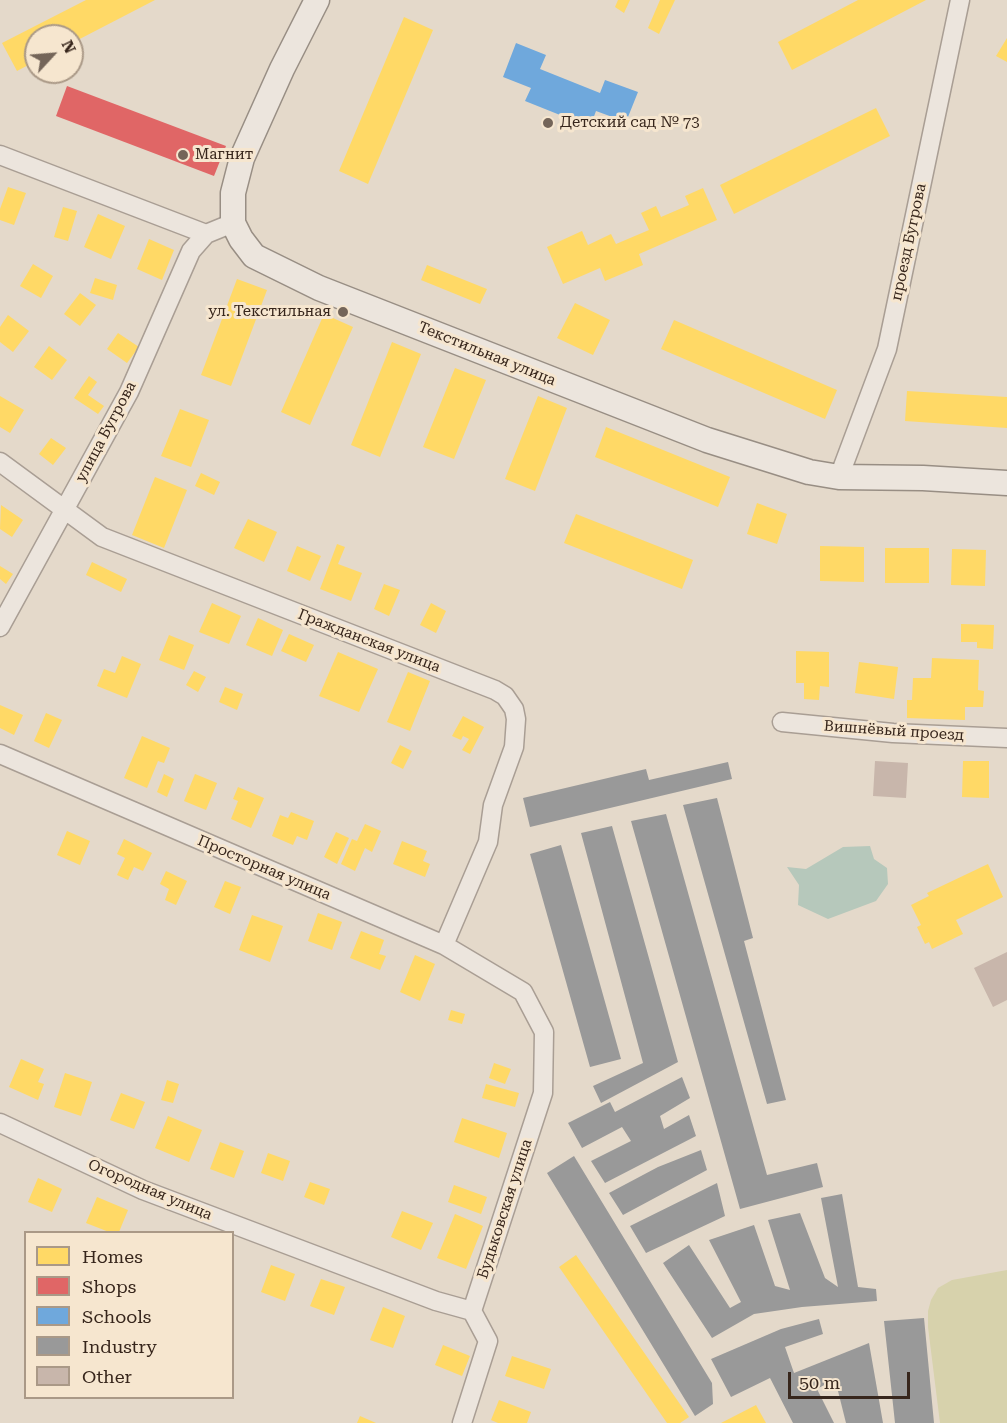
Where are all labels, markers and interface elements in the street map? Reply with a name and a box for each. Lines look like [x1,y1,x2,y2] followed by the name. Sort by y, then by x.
[24,24,84,84] north arrow
[58,37,80,56] text: N
[560,114,700,132] place label: Детский сад № 73
[541,116,555,130] marker: Детский сад № 73
[195,146,253,164] place label: Магнит
[176,148,190,162] marker: Магнит
[888,182,930,302] street label: проезд Бугрова
[208,303,331,321] place label: ул. Текстильная
[336,305,350,319] marker: ул. Текстильная
[416,318,558,390] street label: Текстильная улица
[72,379,140,485] street label: улица Бугрова
[295,606,443,676] street label: Гражданская улица
[823,717,965,745] street label: Вишнёвый проезд
[195,832,333,904] street label: Просторная улица
[474,1137,536,1281] street label: Будьковская улица
[85,1156,215,1224] street label: Огородная улица
[24,1231,234,1399] legend
[82,1246,143,1267] text: Homes
[82,1276,136,1297] text: Shops
[82,1306,151,1327] text: Schools
[82,1336,157,1357] text: Industry
[791,1360,912,1398] scale bar
[82,1366,132,1387] text: Other
[799,1372,840,1393] text: 50 m

